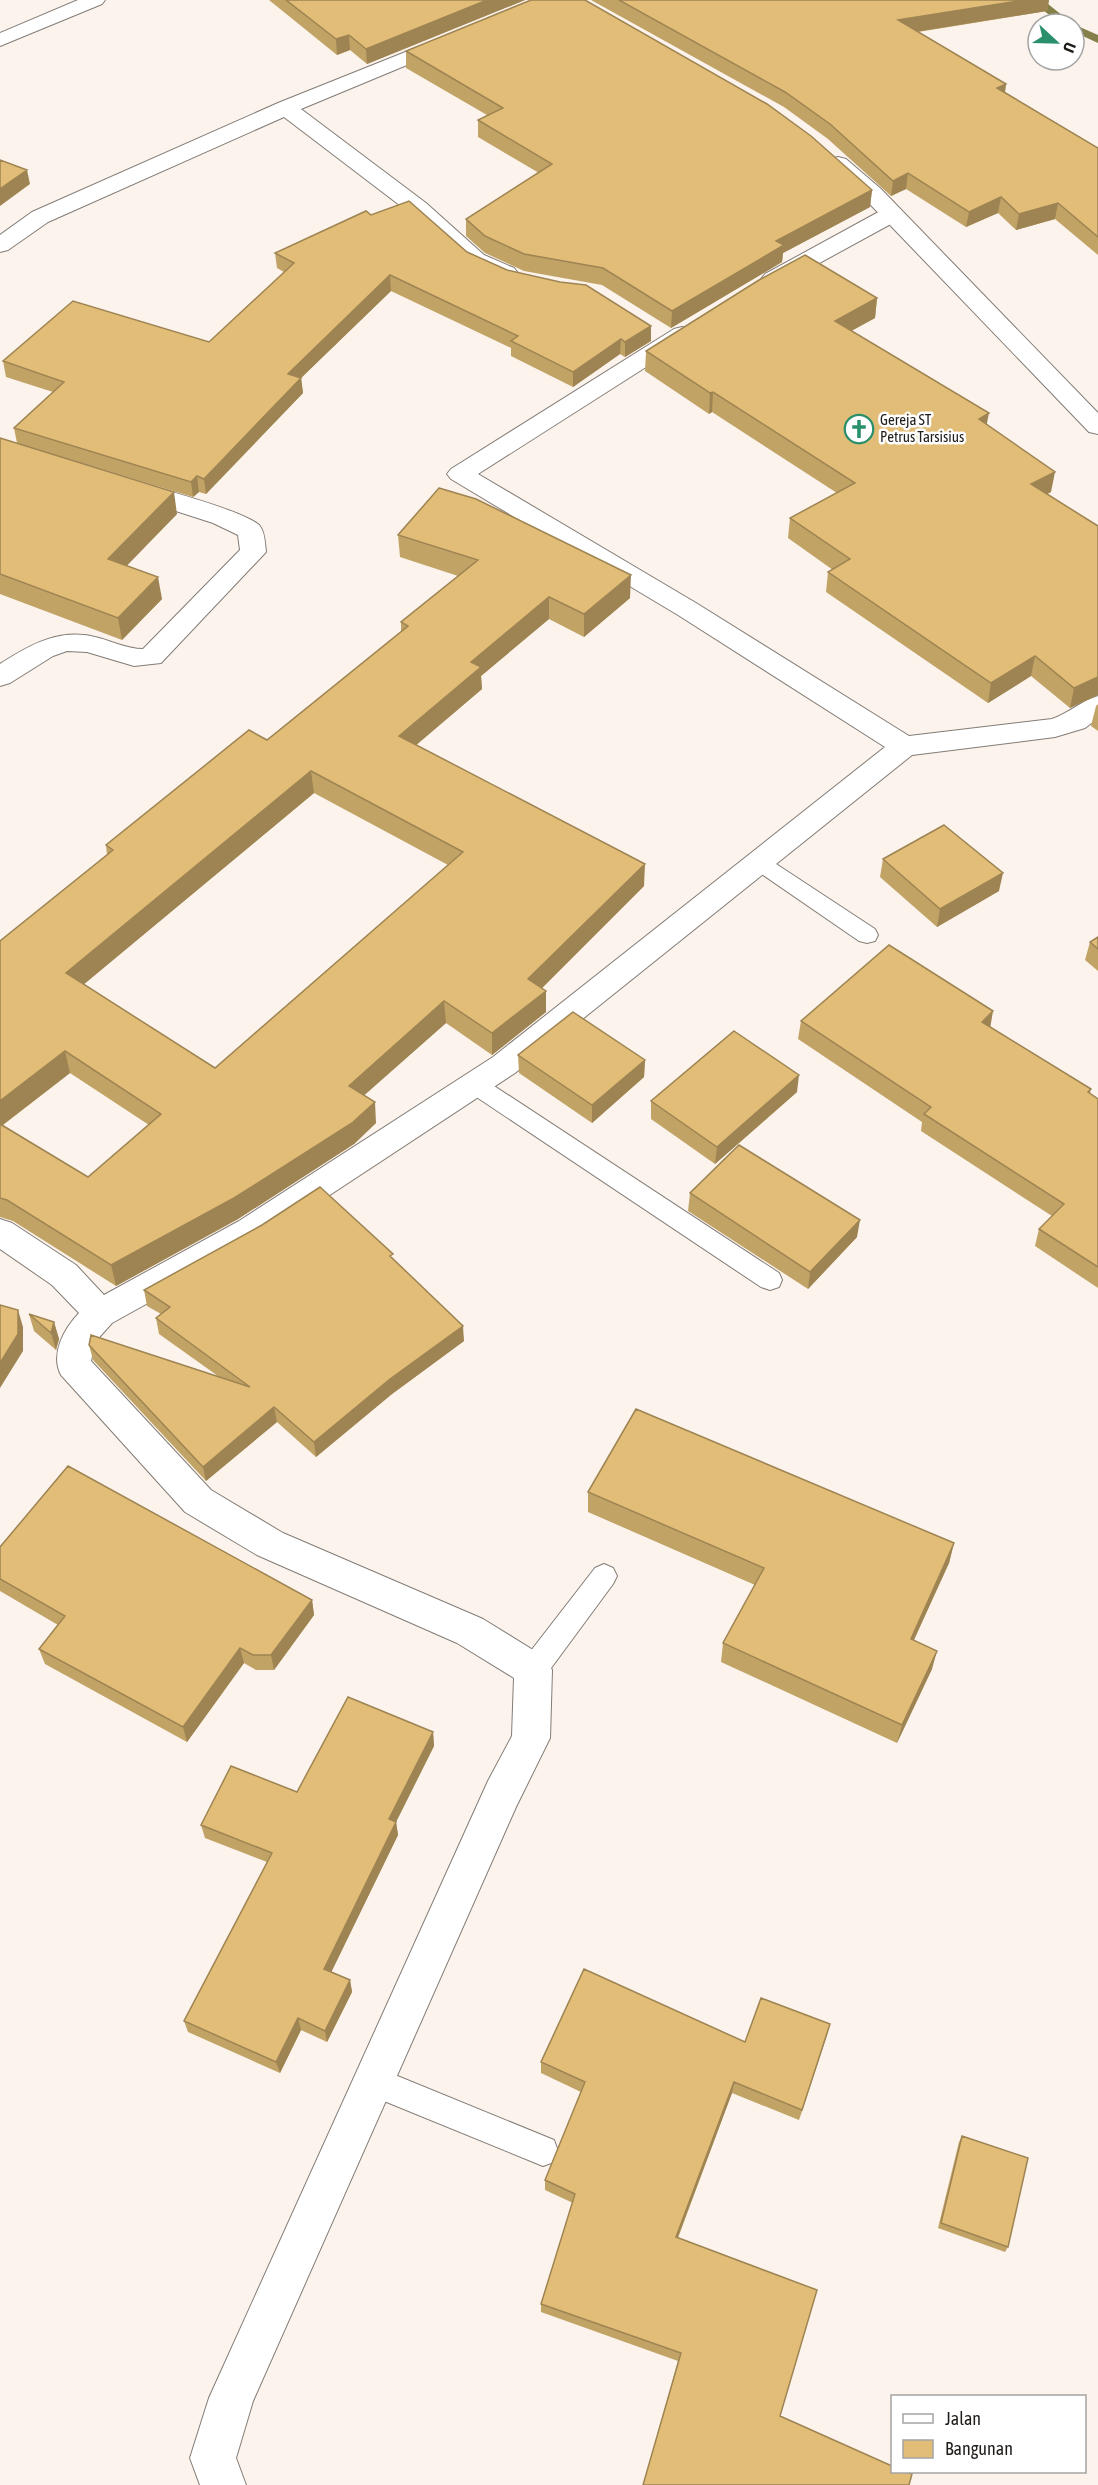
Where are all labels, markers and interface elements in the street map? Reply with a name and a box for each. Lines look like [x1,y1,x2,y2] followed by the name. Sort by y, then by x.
[1026,12,1086,72] north arrow
[1060,40,1080,55] text: U
[880,411,964,445] place label: Gereja ST Petrus Tarsisius
[843,413,875,445] church icon: Gereja ST Petrus Tarsisius
[891,2395,1086,2473] legend
[945,2408,981,2429] text: Jalan
[945,2438,1013,2459] text: Bangunan

